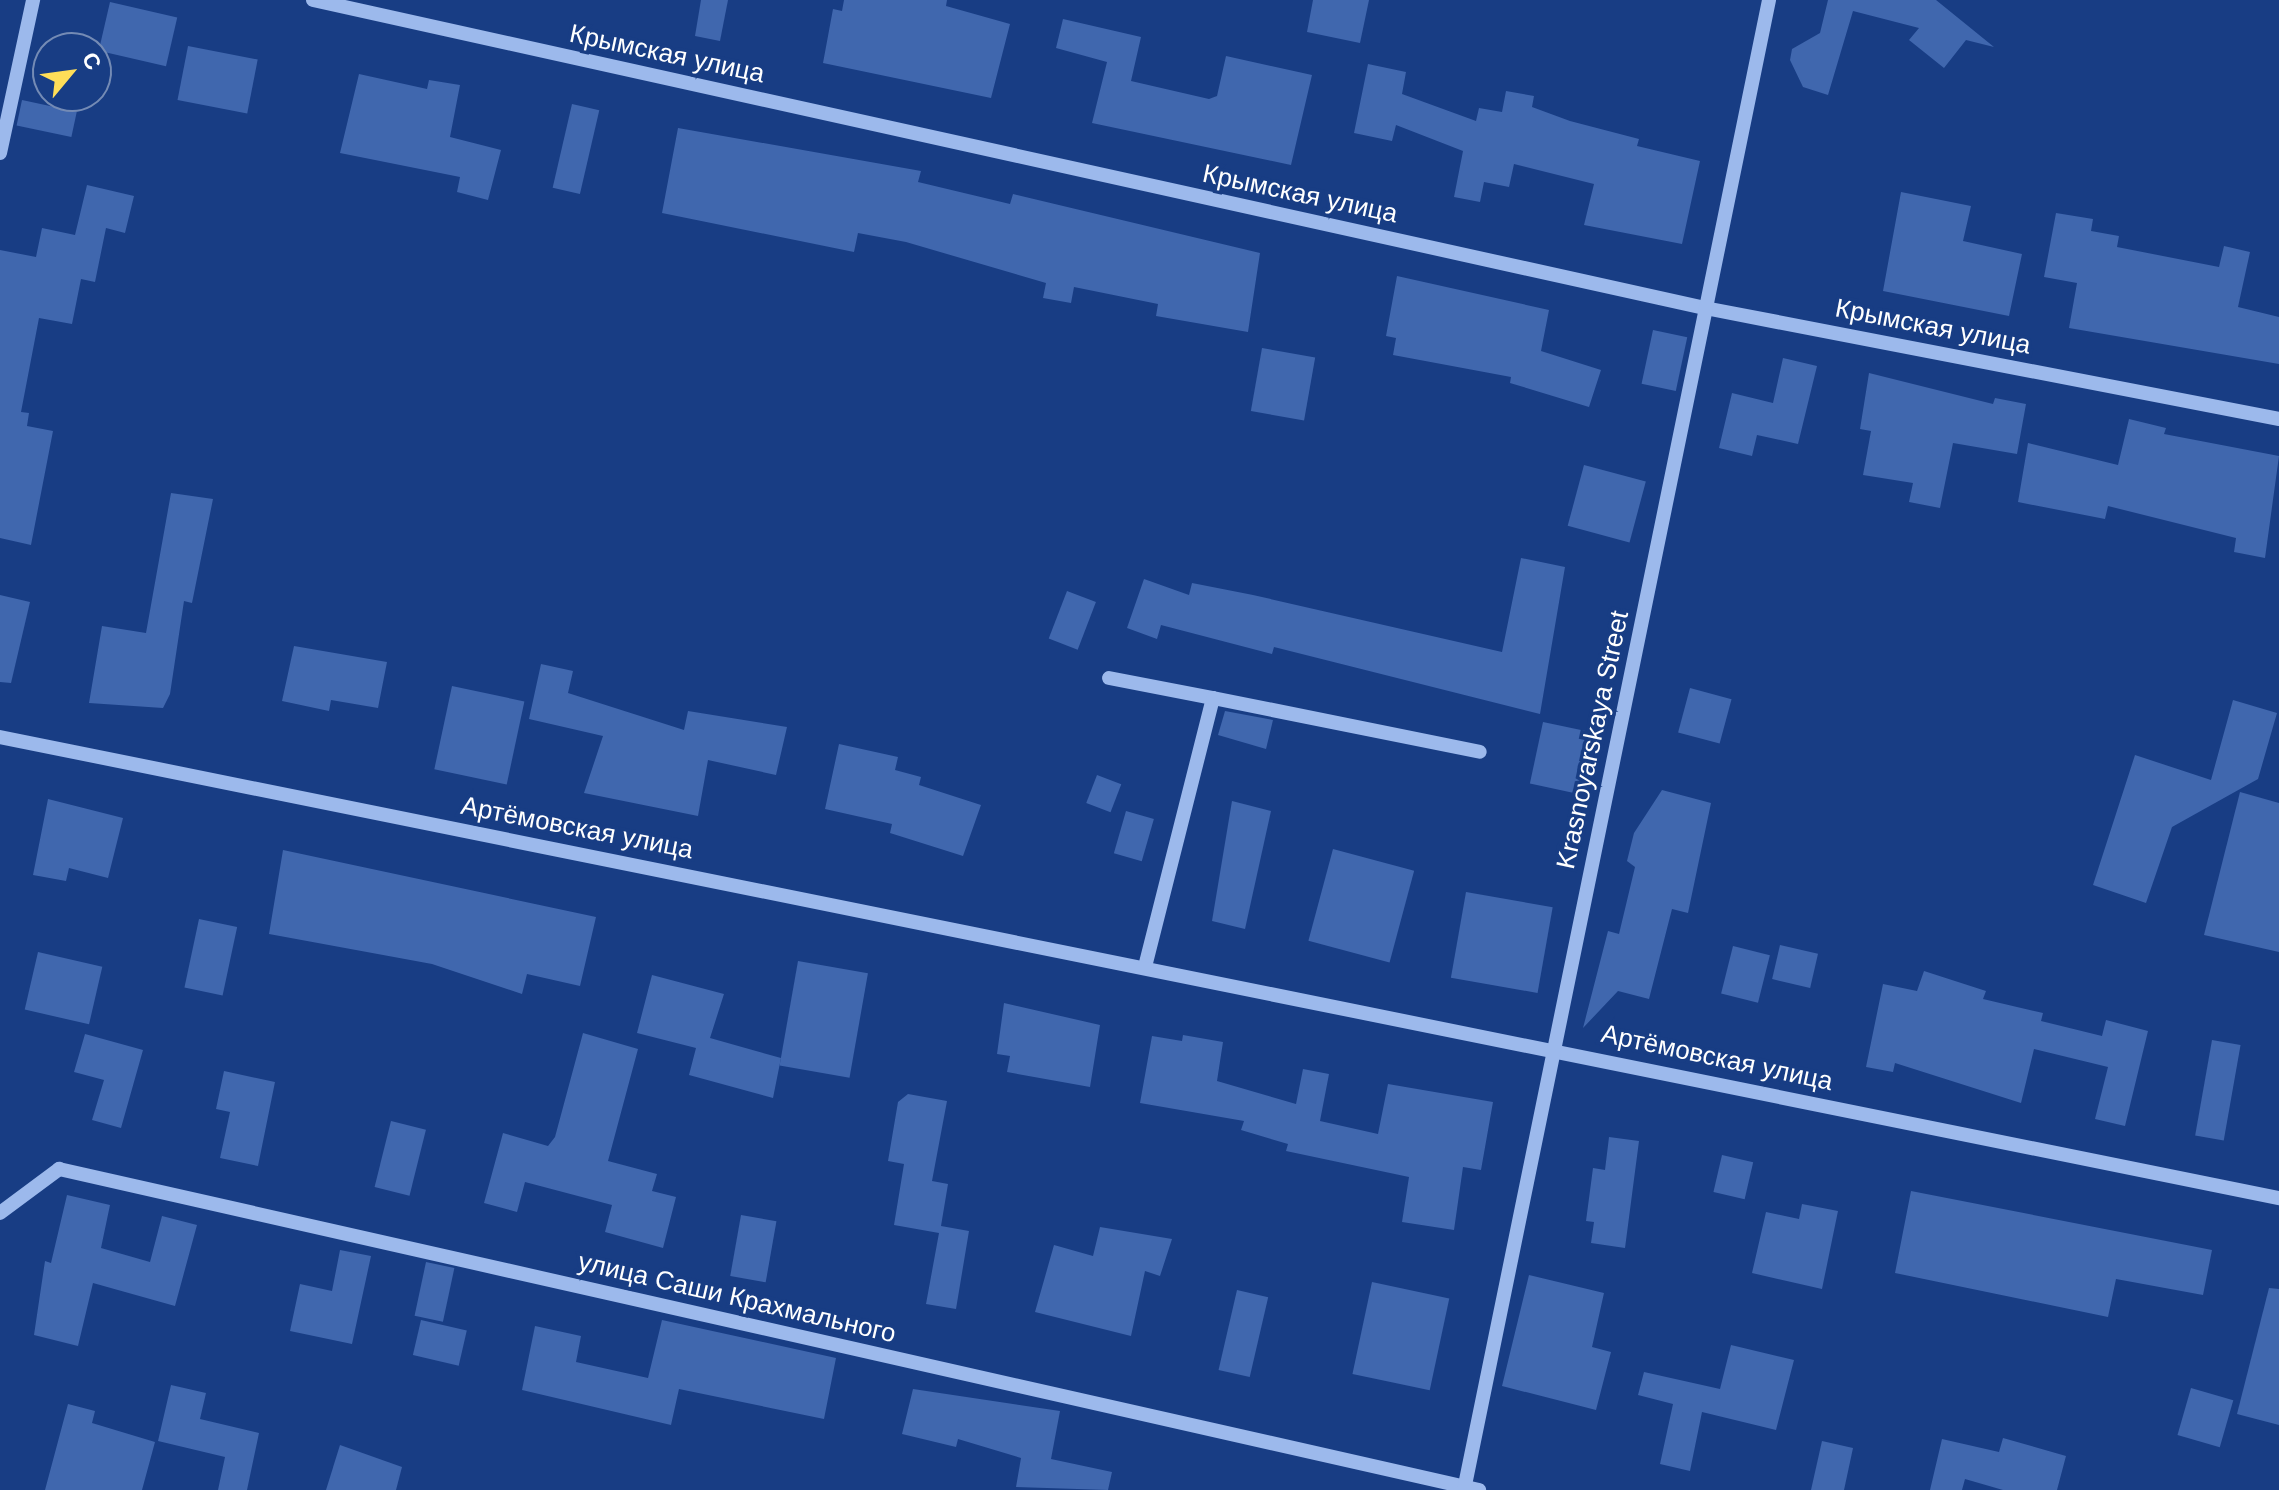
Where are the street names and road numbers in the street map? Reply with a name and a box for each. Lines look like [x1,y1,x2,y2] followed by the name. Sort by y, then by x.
[567,18,767,90] street label: Крымская улица
[1200,158,1400,230] street label: Крымская улица
[1833,293,2033,361] street label: Крымская улица
[1550,608,1636,872] street label: Krasnoyarskaya Street
[458,790,696,866] street label: Артёмовская улица
[1599,1018,1835,1098] street label: Артёмовская улица
[575,1246,899,1350] street label: улица Саши Крахмального

